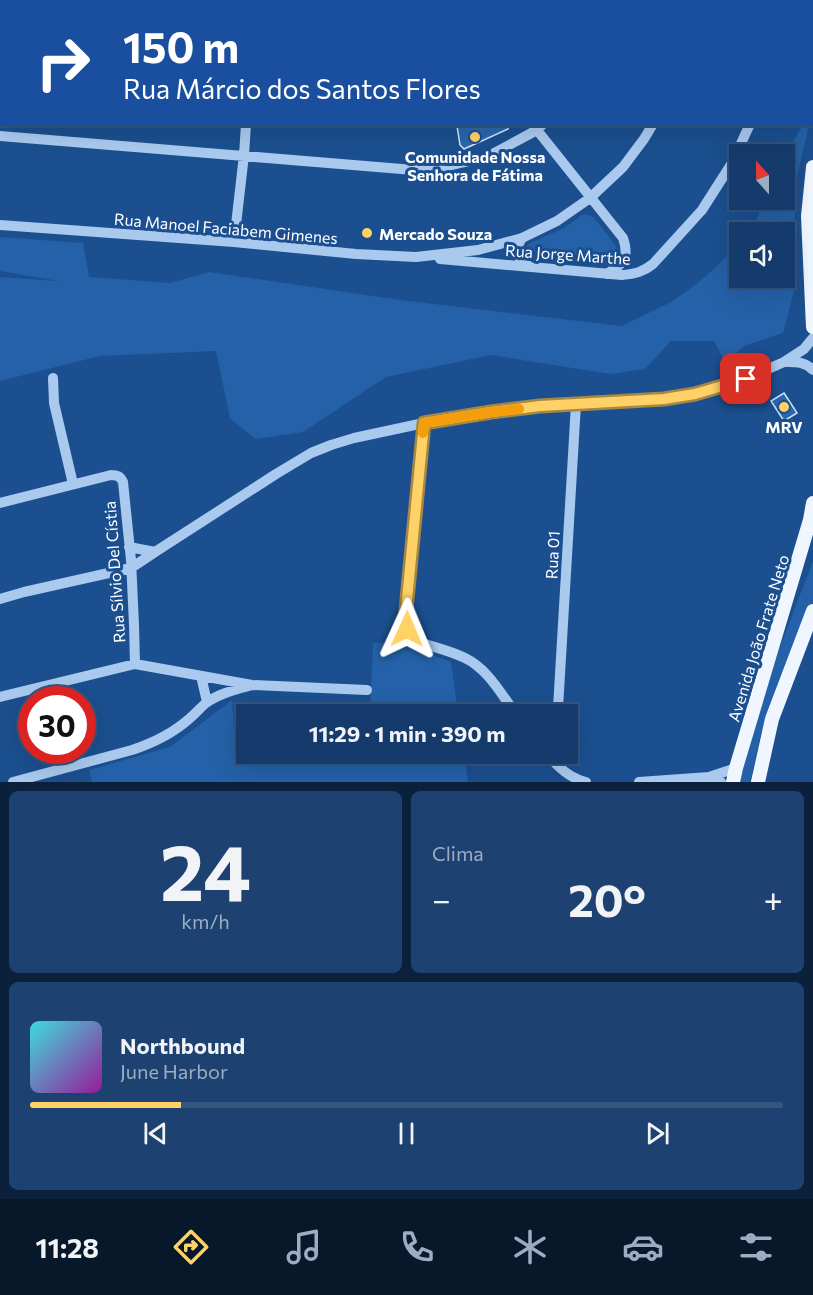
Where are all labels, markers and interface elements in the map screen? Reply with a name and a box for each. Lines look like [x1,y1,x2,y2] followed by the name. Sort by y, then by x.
[123,20,239,72] text: 150 m
[24,24,102,102] icon: right
[123,72,481,105] text: Rua Márcio dos Santos Flores
[468,130,482,144] marker: Comunidade Nossa Senhora de Fátima
[729,144,795,210] north arrow
[729,144,795,288] map controls
[405,147,545,184] place label: Comunidade Nossa Senhora de Fátima
[113,209,339,247] street label: Rua Manoel Faciabem Gimenes
[729,222,795,288] button: sound
[379,224,492,243] place label: Mercado Souza
[360,226,374,240] marker: Mercado Souza
[505,240,631,268] street label: Rua Jorge Marthe
[720,353,771,404] pin
[729,362,762,395] icon: arrive
[777,400,791,414] marker: MRV
[765,417,803,436] place label: MRV
[100,500,128,644] street label: Rua Sílvio Del Cístia
[541,530,563,580] street label: Rua 01
[724,552,792,724] street label: Avenida João Frate Neto
[375,597,439,661] position arrow
[18,686,96,764] speed limit sign: 30
[309,720,505,747] text: 11:29 · 1 min · 390 m
[160,822,251,917] text: 24
[432,841,484,865] text: Clima
[568,871,646,926] text: 20°
[432,878,451,919] text: −
[764,878,783,919] text: +
[181,909,230,933] text: km/h
[120,1032,245,1059] text: Northbound
[120,1059,228,1083] text: June Harbor
[139,1117,172,1150] icon: previous
[390,1117,423,1150] icon: pause
[641,1117,674,1150] icon: next
[170,1226,212,1268] icon: directions
[283,1226,325,1268] icon: music
[396,1226,438,1268] icon: phone
[509,1226,551,1268] icon: climate
[622,1226,664,1268] icon: car
[735,1226,777,1268] icon: filters
[36,1231,99,1264] text: 11:28

